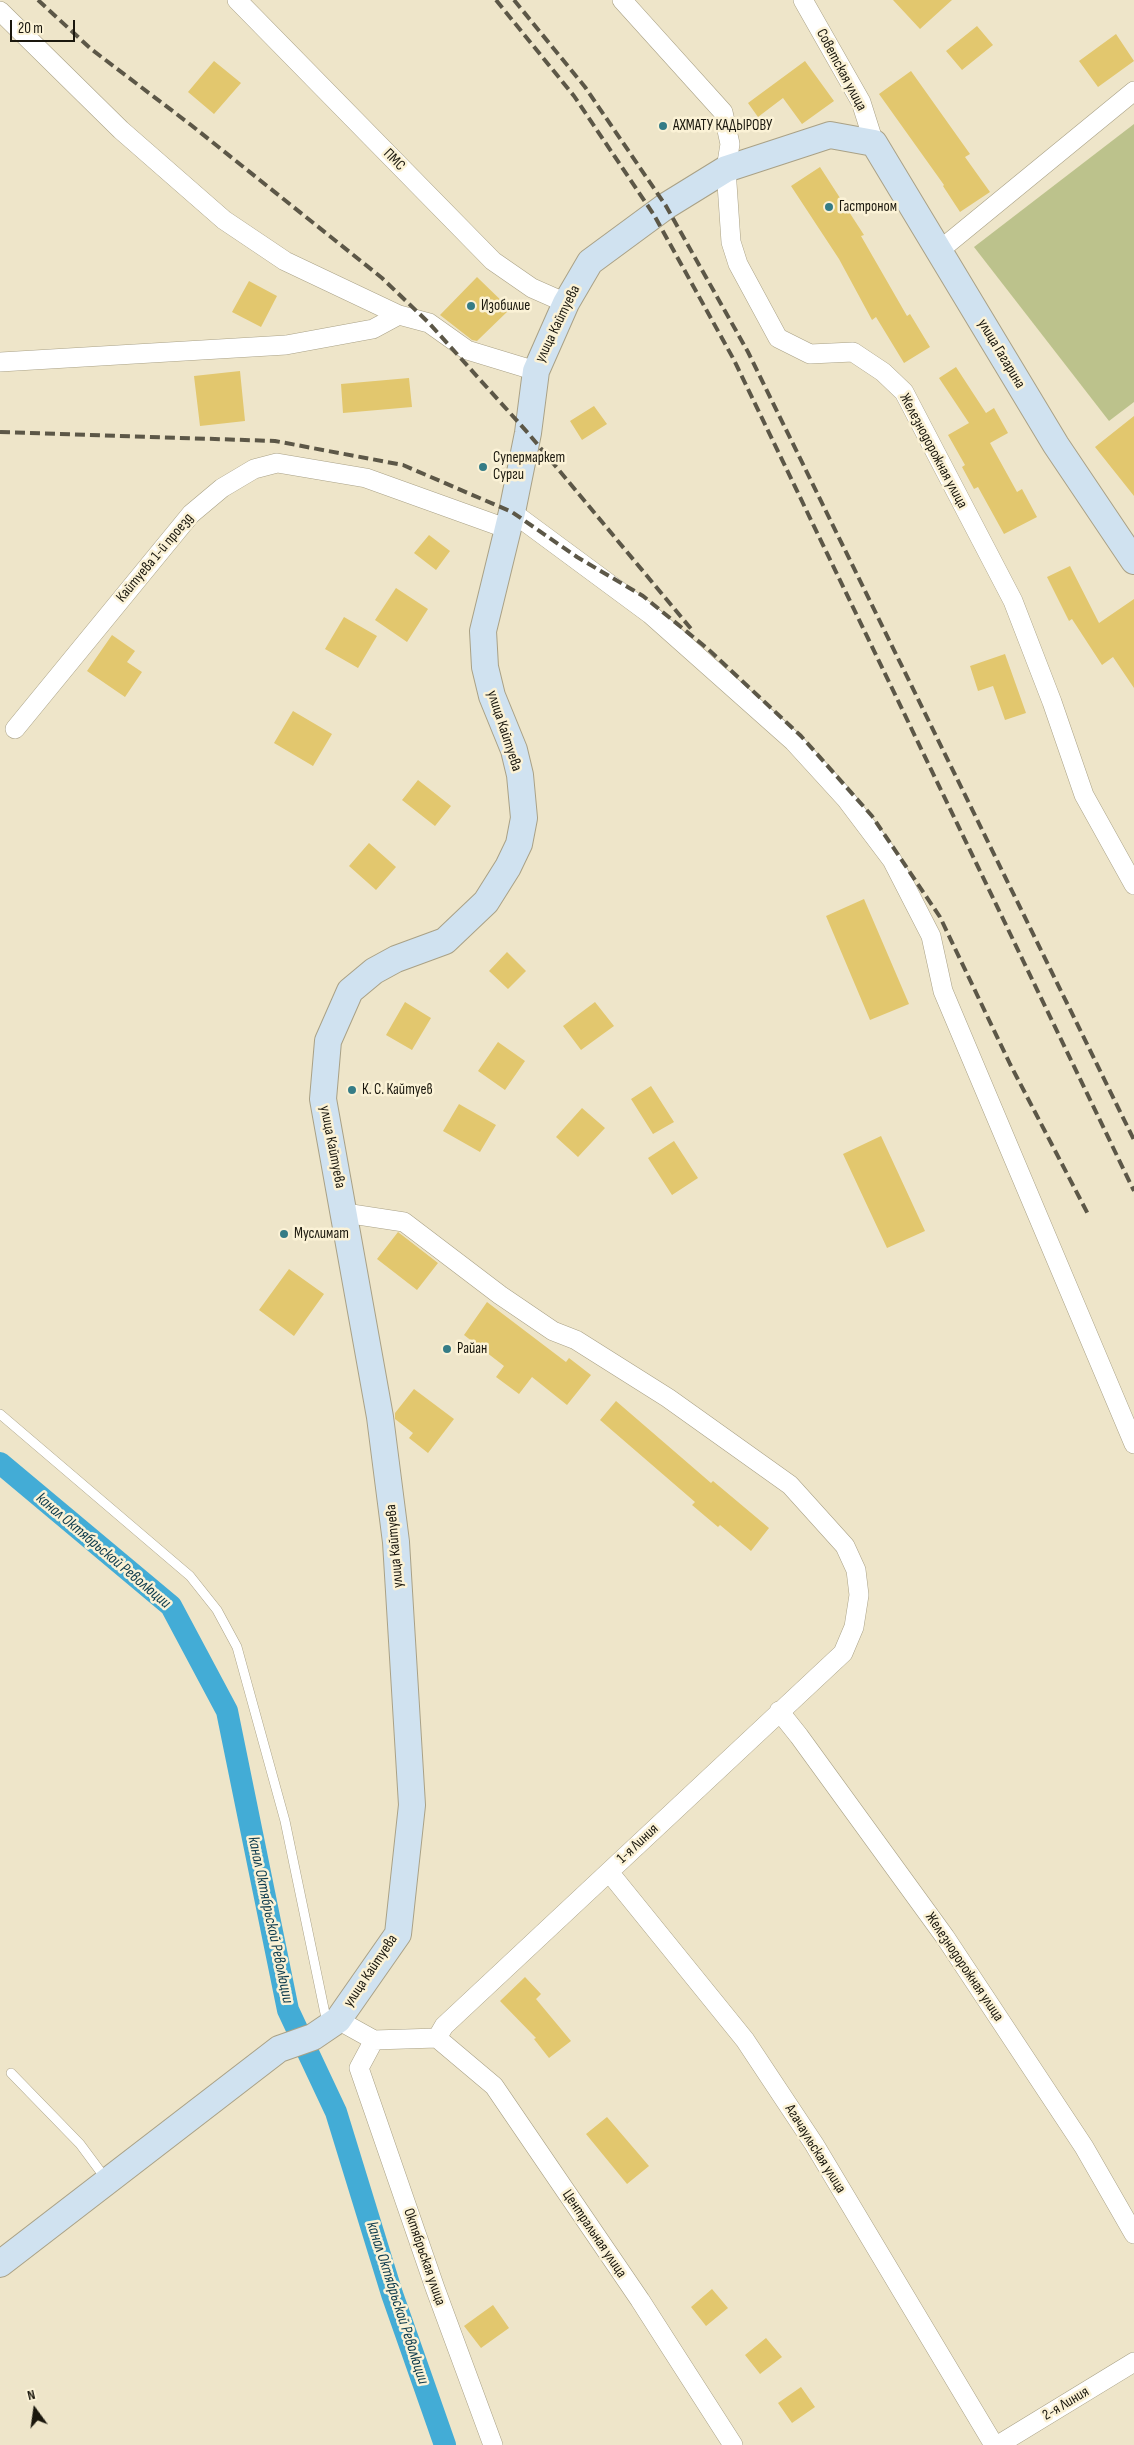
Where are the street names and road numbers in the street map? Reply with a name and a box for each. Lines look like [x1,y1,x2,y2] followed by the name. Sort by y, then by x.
[812,26,870,114] street label: Советская улица
[379,145,409,175] street label: ПМС
[532,282,584,366] street label: улица Кайтуева
[973,316,1029,392] street label: улица Гагарина
[895,391,971,511] street label: Железнодорожная улица
[113,510,197,606] street label: Кайтуева 1-й проезд
[482,688,526,774] street label: улица Кайтуева
[315,1104,349,1190] street label: улица Кайтуева
[382,1503,408,1589] street label: улица Кайтуева
[614,1820,662,1868] street label: 1-я Линия
[921,1909,1007,2025] street label: Железнодорожная улица
[340,1931,402,2011] street label: улица Кайтуева
[781,2101,849,2197] street label: Агачаульская улица
[558,2187,630,2281] street label: Центральная улица
[399,2206,449,2308] street label: Октябрьская улица
[1040,2383,1092,2425] street label: 2-я Линия

